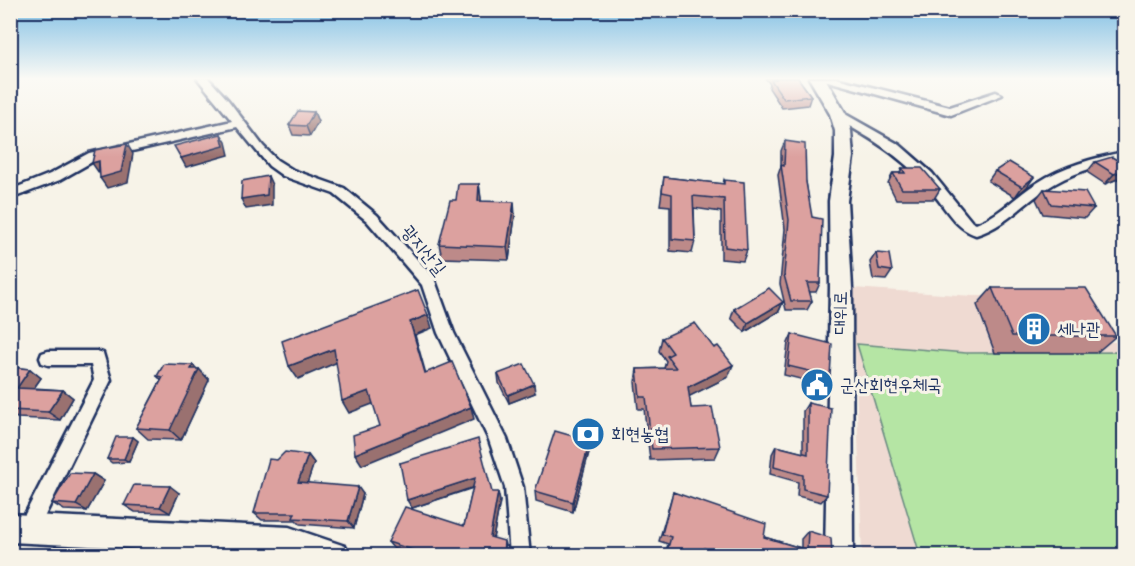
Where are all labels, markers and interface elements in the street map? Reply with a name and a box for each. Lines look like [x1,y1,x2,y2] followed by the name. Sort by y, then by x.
[397,221,451,280] street label: 광지산길
[829,291,851,335] street label: 대위로
[1016,311,1052,347] building icon: 세나관
[1057,318,1100,340] place label: 세나관
[799,367,835,403] public building icon: 군산회현우체국
[840,374,941,396] place label: 군산회현우체국
[570,416,606,452] bank icon: 회현농협
[611,423,669,445] place label: 회현농협

